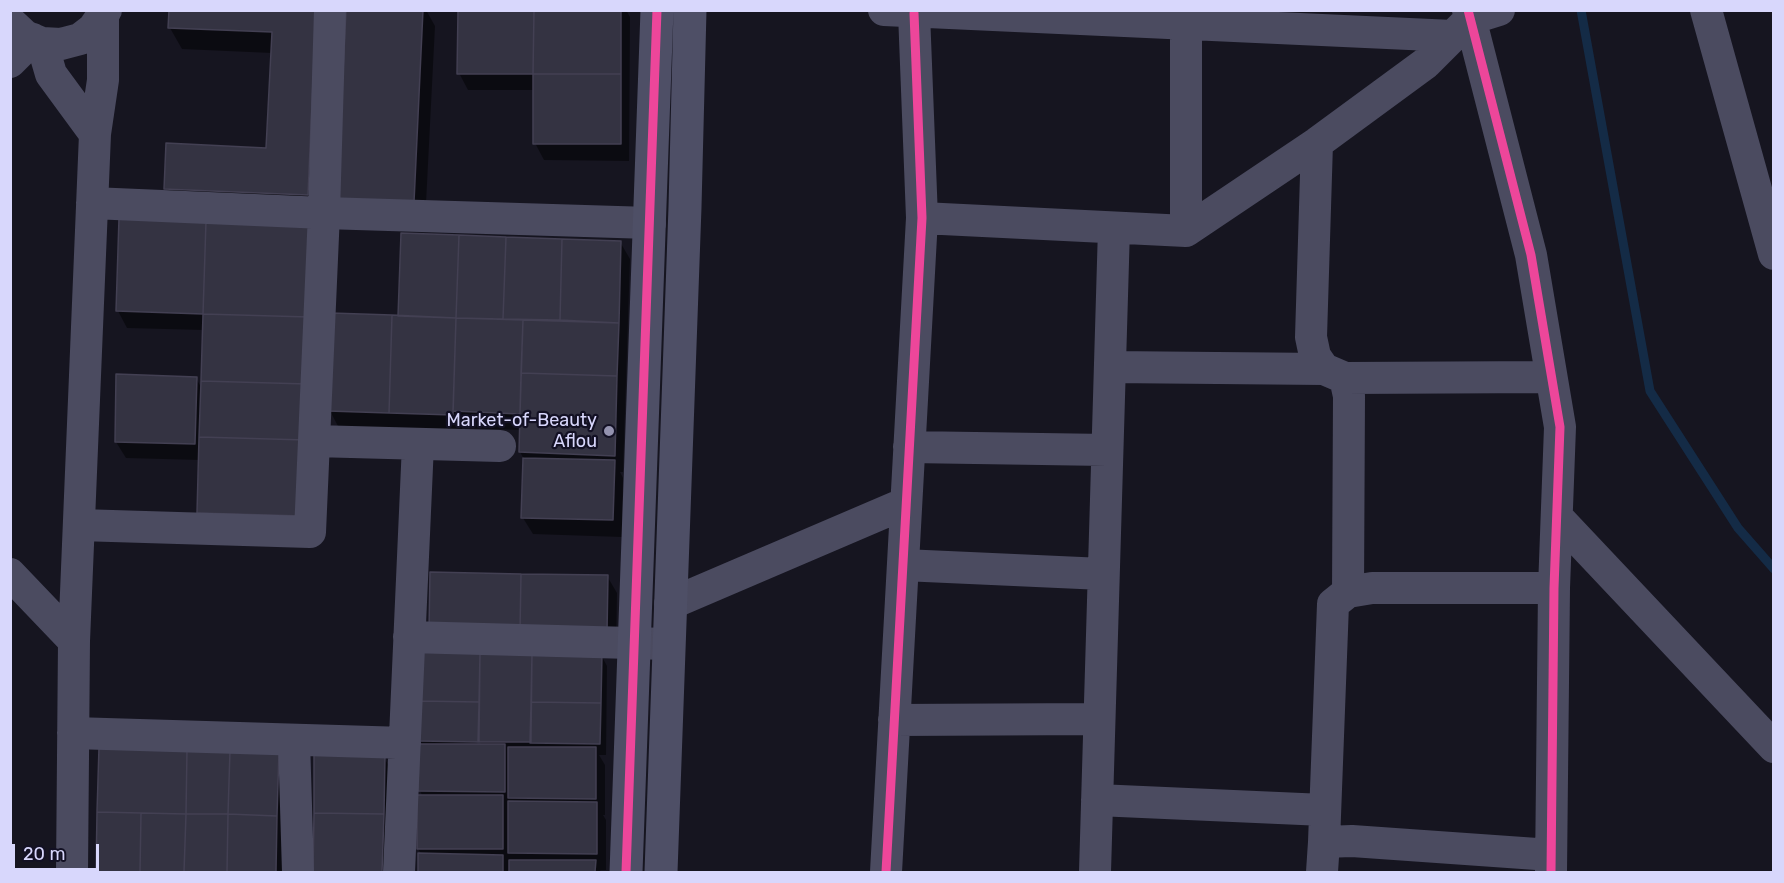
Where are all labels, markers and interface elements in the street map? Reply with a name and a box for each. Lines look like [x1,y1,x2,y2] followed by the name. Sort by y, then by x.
[446,410,597,452] place label: Market-of-Beauty Aflou
[602,424,616,438] marker: Market-of-Beauty Aflou
[15,832,102,870] scale bar
[23,843,65,865] text: 20 m

